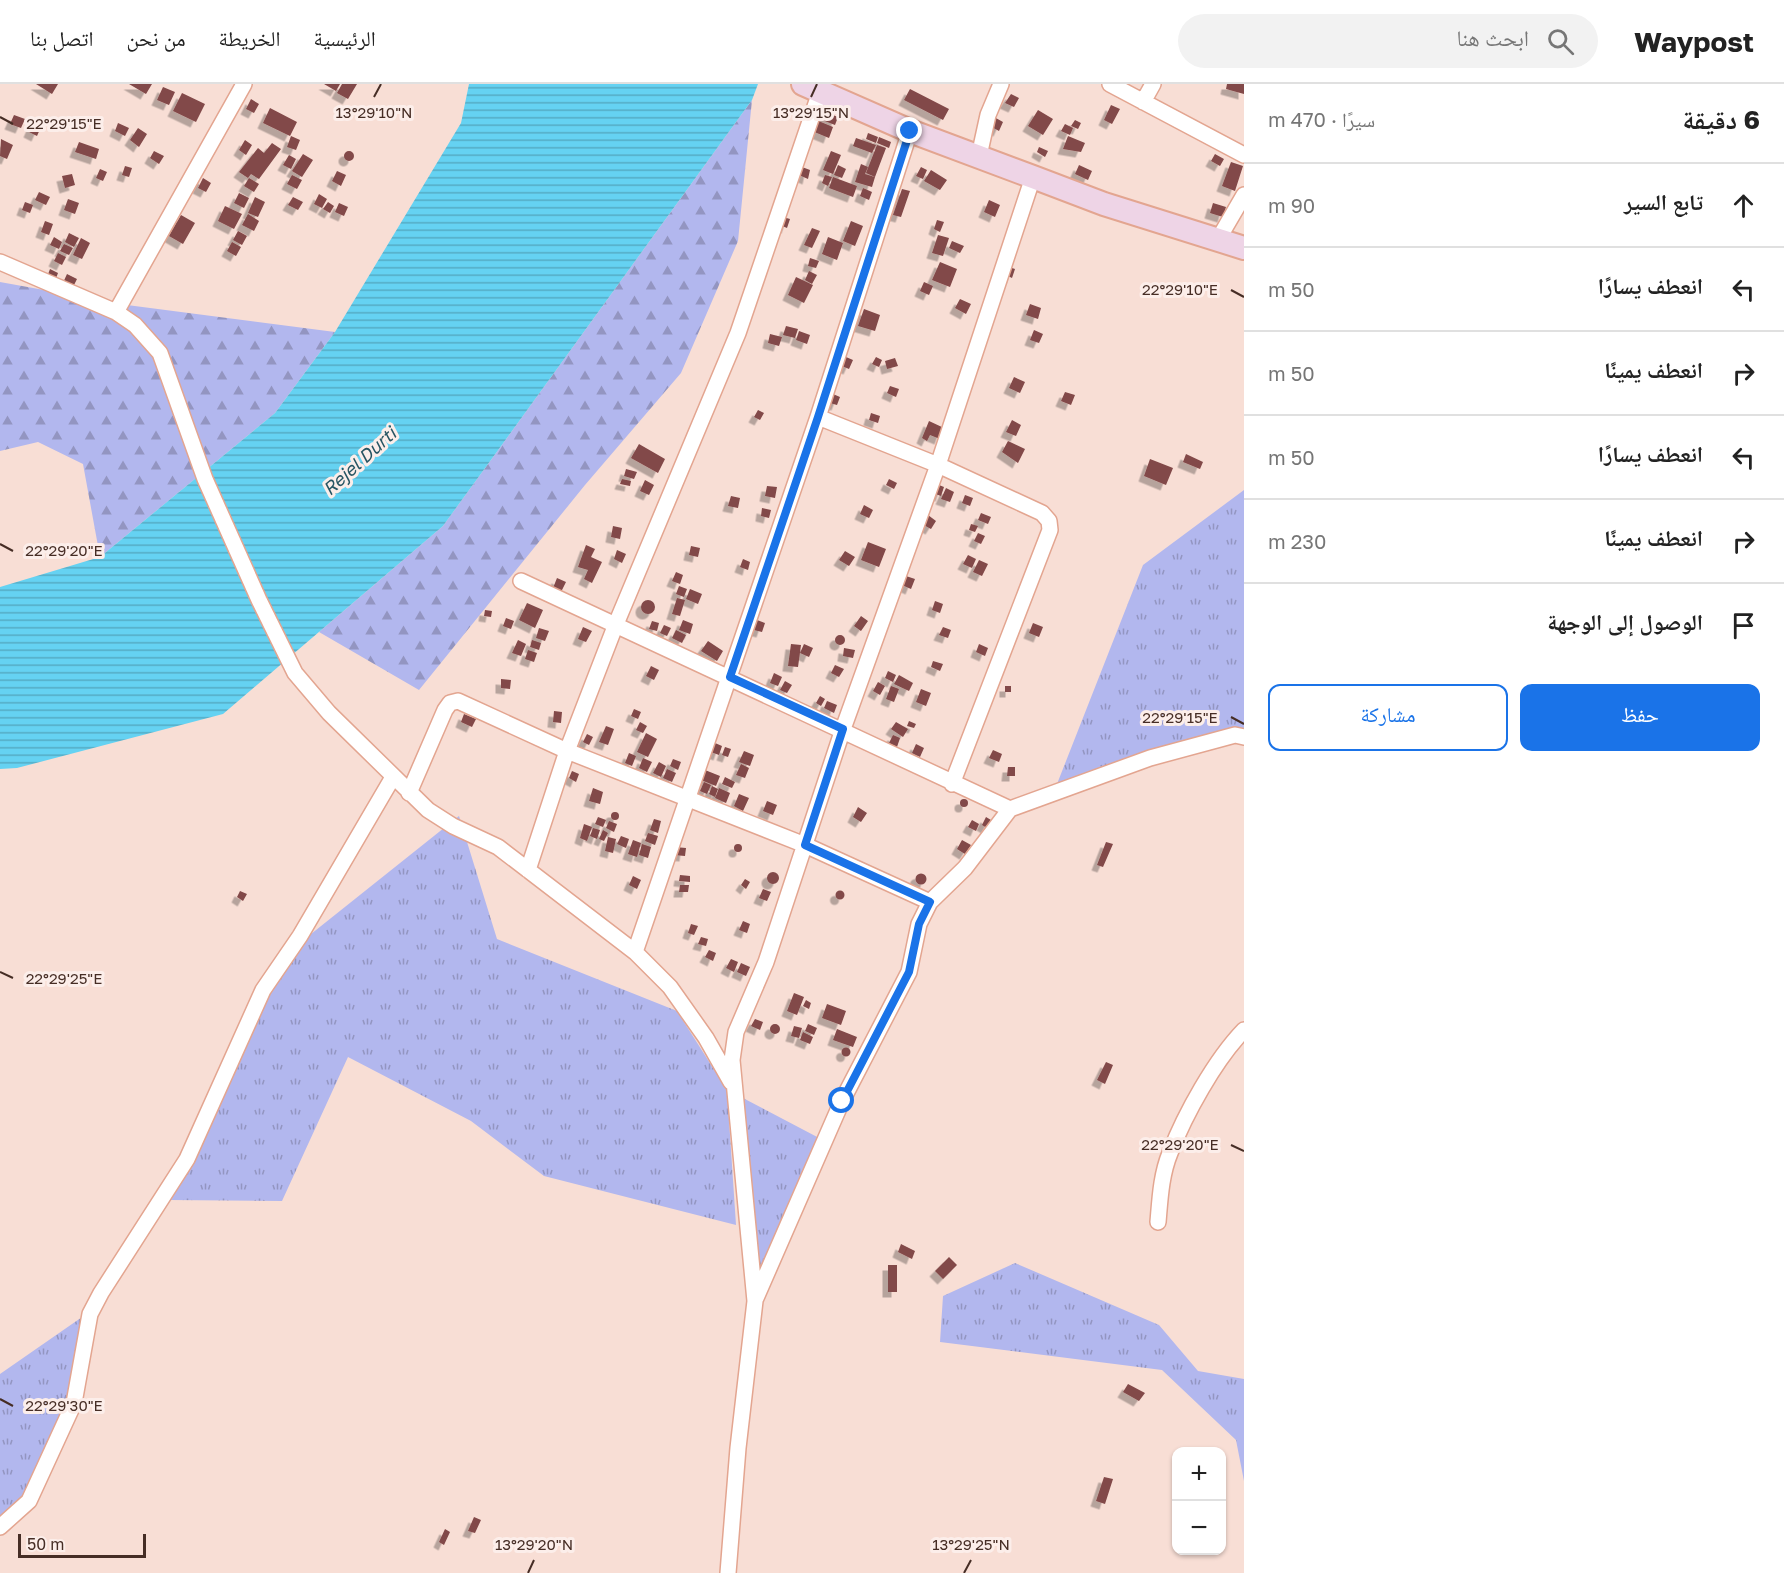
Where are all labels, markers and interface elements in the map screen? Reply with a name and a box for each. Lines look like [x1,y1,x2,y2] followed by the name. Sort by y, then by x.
[1178,14,1598,68] search box
[1456,24,1529,51] text: ابحث هنا
[30,25,93,51] text: اتصل بنا
[126,25,186,51] text: من نحن
[219,25,280,51] text: الخريطة
[313,25,376,51] text: الرئيسية
[1544,25,1577,58] icon: search
[1634,25,1754,58] text: Waypost
[336,103,412,121] text: 13°29'10"N
[773,103,849,121] text: 13°29'15"N
[1682,104,1760,135] text: 6 دقيقة
[1268,107,1375,131] text: سيرًا · 470 m
[26,114,102,132] text: 22°29'15"E
[896,117,922,143] route end
[1624,188,1703,215] text: تابع السير
[1727,189,1760,222] icon: ahead
[1268,193,1315,217] text: 90 m
[1598,272,1703,299] text: انعطف يسارًا
[1727,273,1760,306] icon: left
[1268,277,1315,301] text: 50 m
[1142,280,1218,298] text: 22°29'10"E
[1604,356,1703,383] text: انعطف يمينًا
[1727,357,1760,390] icon: right
[1268,361,1315,385] text: 50 m
[318,421,402,500] water label: Rejel Durti
[1598,440,1703,467] text: انعطف يسارًا
[1727,441,1760,474] icon: left
[1268,445,1315,469] text: 50 m
[1604,524,1703,551] text: انعطف يمينًا
[1727,525,1760,558] icon: right
[1268,529,1326,553] text: 230 m
[25,541,103,559] text: 22°29'20"E
[1547,608,1703,635] text: الوصول إلى الوجهة
[1727,609,1760,642] icon: arrive
[1268,684,1508,751] button: مشاركة
[1520,684,1760,751] button: حفظ
[1142,708,1218,726] text: 22°29'15"E
[26,969,102,987] text: 22°29'25"E
[828,1087,854,1113] route start
[1141,1135,1219,1153] text: 22°29'20"E
[25,1396,103,1414] text: 22°29'30"E
[1172,1447,1226,1555] map controls
[1172,1447,1226,1501] button: +
[1172,1501,1226,1555] button: −
[18,1531,146,1558] scale bar
[27,1534,64,1554] text: 50 m
[495,1535,573,1553] text: 13°29'20"N
[932,1535,1010,1553] text: 13°29'25"N

